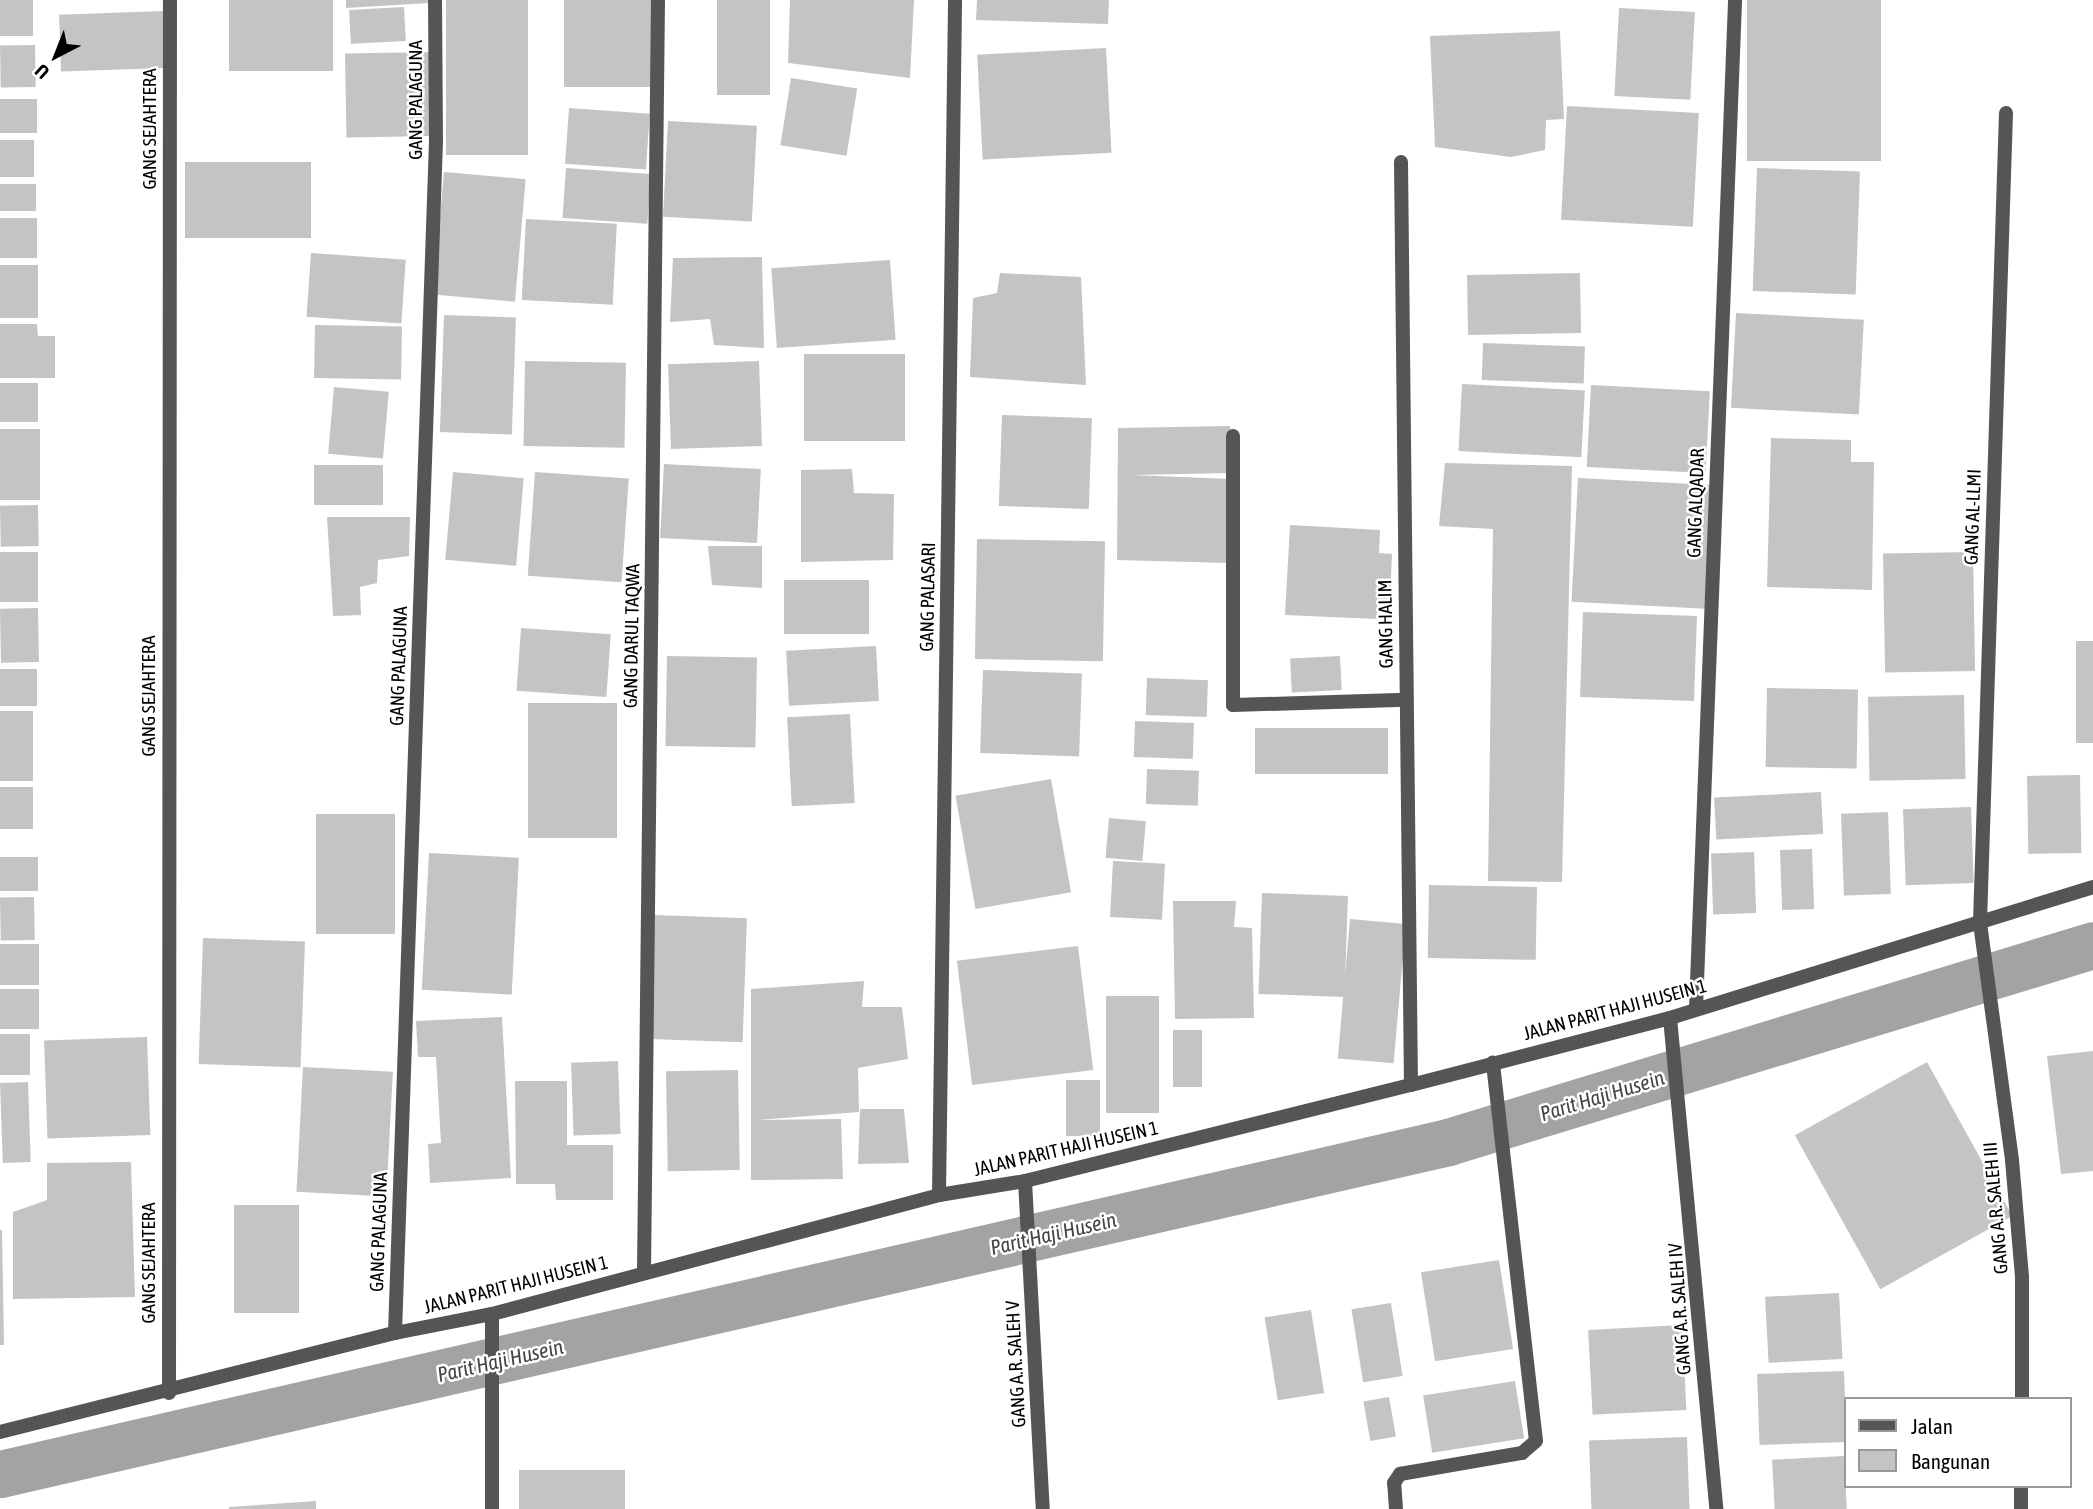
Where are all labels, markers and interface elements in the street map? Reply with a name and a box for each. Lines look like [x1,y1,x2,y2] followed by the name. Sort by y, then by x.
[21,21,91,91] north arrow
[405,40,427,160] street label: GANG PALAGUNA
[30,60,53,84] text: U
[139,68,161,190] street label: GANG SEJAHTERA
[1683,448,1709,558] street label: GANG ALQADAR
[1960,469,1986,565] street label: GANG AL-LLMI
[916,542,940,652] street label: GANG PALASARI
[619,564,645,708] street label: GANG DARUL TAQWA
[1374,580,1398,668] street label: GANG HALIM
[386,606,412,726] street label: GANG PALAGUNA
[138,635,160,757] street label: GANG SEJAHTERA
[1521,975,1709,1045] street label: JALAN PARIT HAJI HUSEIN 1
[1537,1064,1667,1126] water label: Parit Haji Husein
[971,1117,1161,1181] street label: JALAN PARIT HAJI HUSEIN 1
[1979,1141,2013,1275] street label: GANG A.R. SALEH III
[366,1172,392,1292] street label: GANG PALAGUNA
[138,1202,160,1324] street label: GANG SEJAHTERA
[988,1206,1118,1260] water label: Parit Haji Husein
[1664,1242,1696,1376] street label: GANG A.R. SALEH IV
[422,1251,610,1319] street label: JALAN PARIT HAJI HUSEIN 1
[1001,1300,1031,1428] street label: GANG A.R. SALEH V
[435,1333,565,1387] water label: Parit Haji Husein
[1844,1397,2072,1488] legend
[1911,1414,1953,1438] text: Jalan
[1911,1449,1990,1473] text: Bangunan

